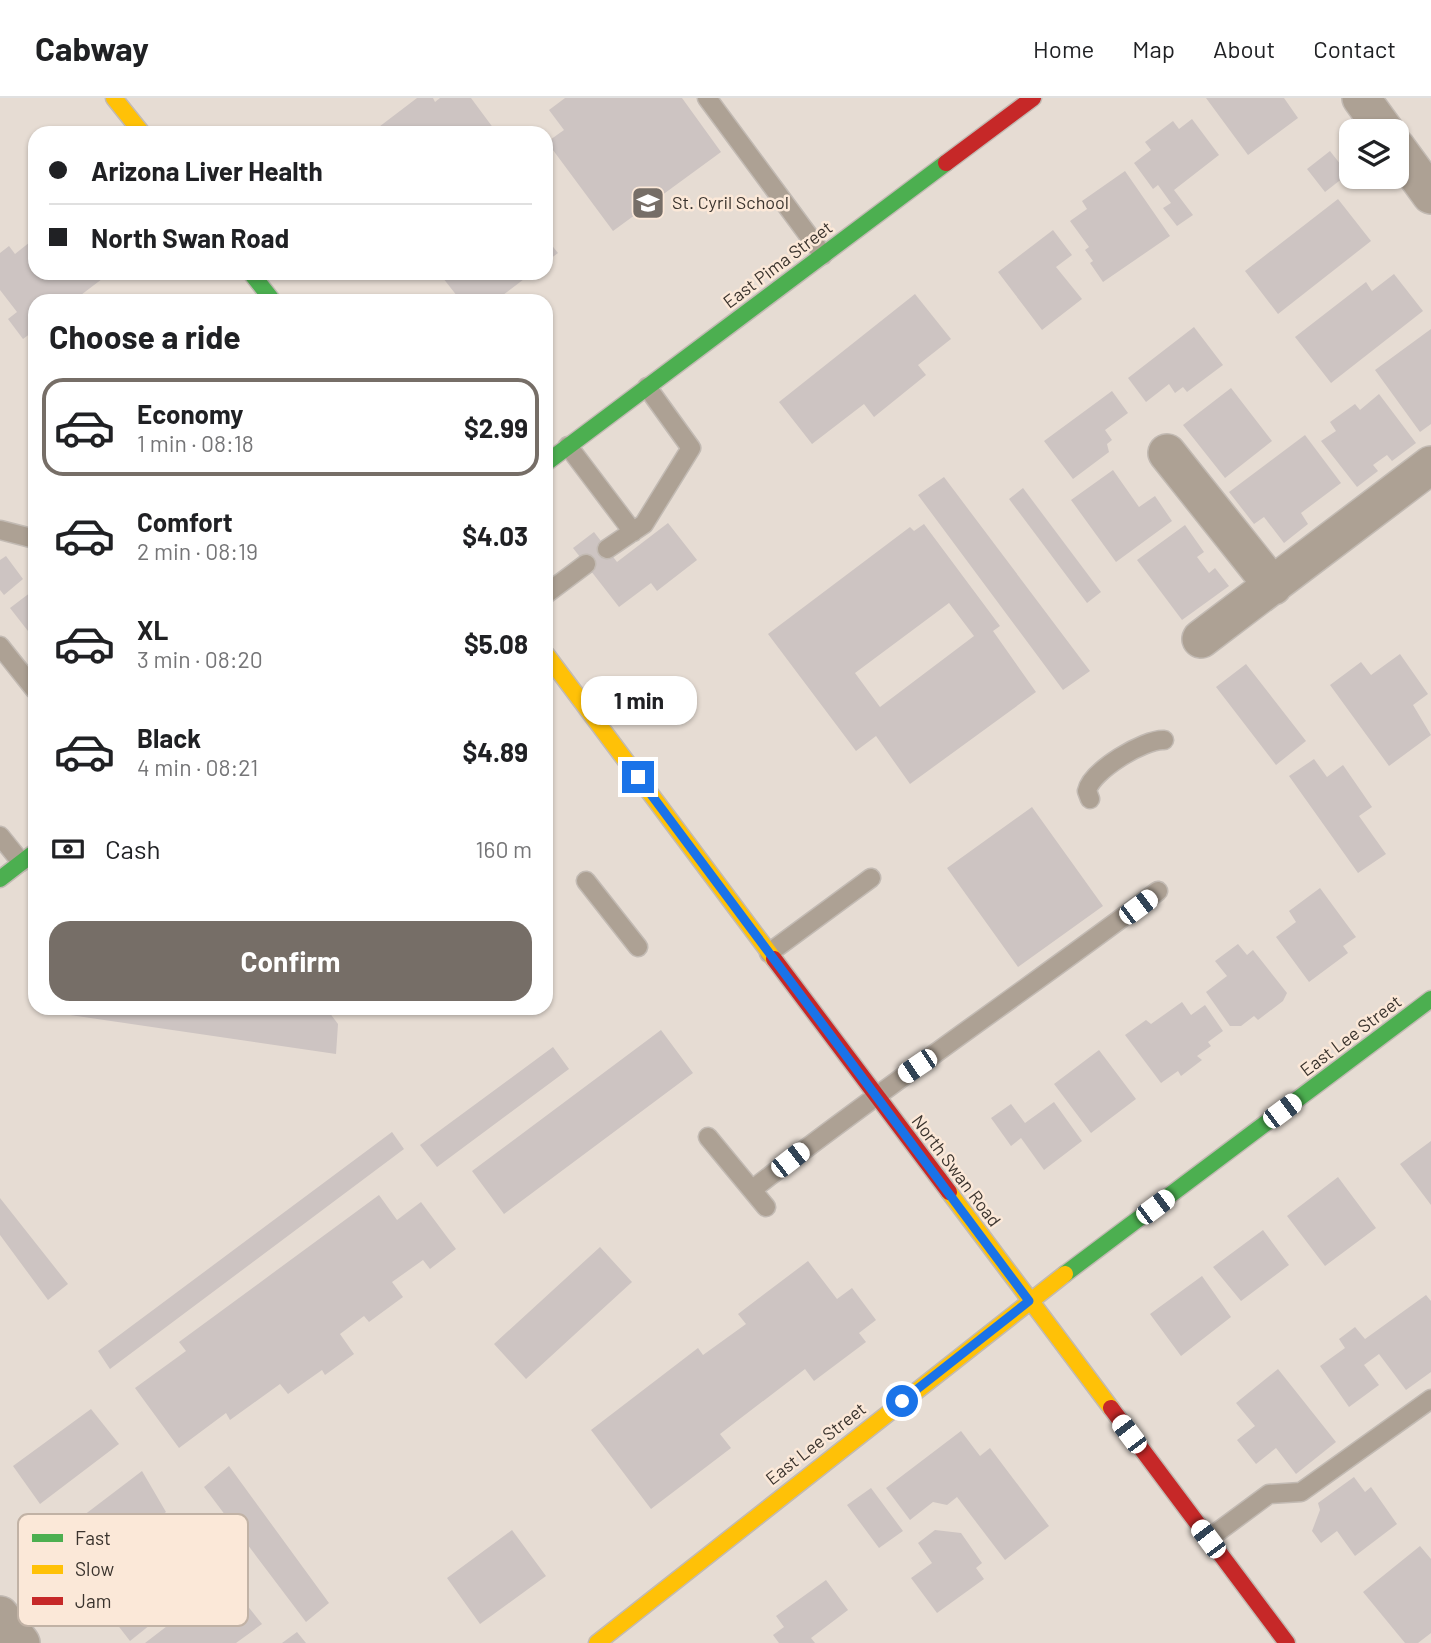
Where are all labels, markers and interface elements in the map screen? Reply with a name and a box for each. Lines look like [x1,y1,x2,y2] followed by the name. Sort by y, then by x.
[35,28,149,68] text: Cabway
[1033,34,1094,63] text: Home
[1132,34,1175,63] text: Map
[1213,34,1275,63] text: About
[1313,34,1396,63] text: Contact
[1339,119,1409,189] map controls
[1339,119,1409,189] button: layers
[91,155,323,186] text: Arizona Liver Health
[629,184,667,222] school or university icon: St. Cyril School
[672,191,789,213] place label: St. Cyril School
[718,216,836,312] street label: East Pima Street
[91,222,289,253] text: North Swan Road
[49,317,241,355] text: Choose a ride
[53,396,116,459] icon: car
[137,398,243,429] text: Economy
[464,412,528,443] text: $2.99
[137,429,254,457] text: 1 min · 08:18
[53,504,116,567] icon: car
[137,506,233,537] text: Comfort
[462,520,528,551] text: $4.03
[137,537,258,565] text: 2 min · 08:19
[53,612,116,675] icon: car
[137,614,168,645] text: XL
[464,628,528,659] text: $5.08
[137,645,263,673] text: 3 min · 08:20
[580,676,696,724] callout: 1 min
[614,686,664,714] text: 1 min
[53,720,116,783] icon: car
[137,722,201,753] text: Black
[463,736,528,767] text: $4.89
[137,753,258,781] text: 4 min · 08:21
[622,761,654,793] route end
[49,830,87,868] icon: cash
[105,833,160,864] text: Cash
[475,835,532,863] text: 160 m
[1115,886,1162,928] car
[49,921,532,1001] button: Confirm
[1295,990,1405,1080] street label: East Lee Street
[894,1046,941,1086] car
[1259,1090,1306,1132] car
[908,1110,1006,1231] street label: North Swan Road
[767,1139,814,1181] car
[1132,1186,1179,1228] car
[886,1385,918,1417] route start
[761,1397,870,1489] street label: East Lee Street
[1108,1411,1151,1457] car
[18,1514,248,1626] legend
[1187,1516,1230,1562] car
[75,1526,111,1549] text: Fast
[75,1557,114,1580] text: Slow
[75,1589,111,1612] text: Jam

